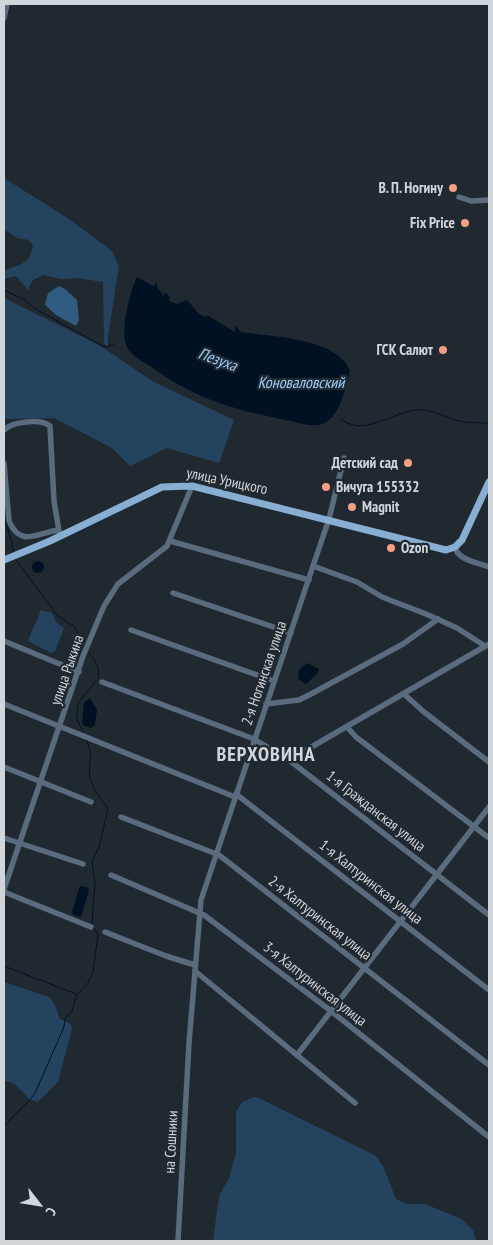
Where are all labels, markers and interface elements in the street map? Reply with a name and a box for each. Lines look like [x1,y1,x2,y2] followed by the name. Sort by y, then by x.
[378,178,444,197] place label: В. П. Ногину
[447,182,459,194] marker: В. П. Ногину
[410,213,455,232] place label: Fix Price
[459,217,471,229] marker: Fix Price
[376,340,434,359] place label: ГСК Салют
[196,343,242,376] water label: Пезуха
[437,344,449,356] marker: ГСК Салют
[258,372,346,392] water label: Коноваловский
[331,453,398,472] place label: Детский сад
[402,457,414,469] marker: Детский сад
[185,463,269,498] street label: улица Урицкого
[336,477,419,496] place label: Вичуга 155332
[320,481,332,493] marker: Вичуга 155332
[362,497,400,516] place label: Magnit
[346,501,358,513] marker: Magnit
[401,538,428,557] place label: Ozon
[385,542,397,554] marker: Ozon
[237,618,290,727] street label: 2-я Ногинская улица
[46,632,87,708] street label: улица Рыкина
[216,741,316,767] district label: ВЕРХОВИНА
[323,766,430,855] street label: 1-я Гражданская улица
[316,835,427,928] street label: 1-я Халтуринская улица
[265,871,376,964] street label: 2-я Халтуринская улица
[260,937,371,1030] street label: 3-я Халтуринская улица
[159,1110,182,1174] street label: на Сошники
[15,1180,65,1230] north arrow
[41,1204,61,1220] text: С

